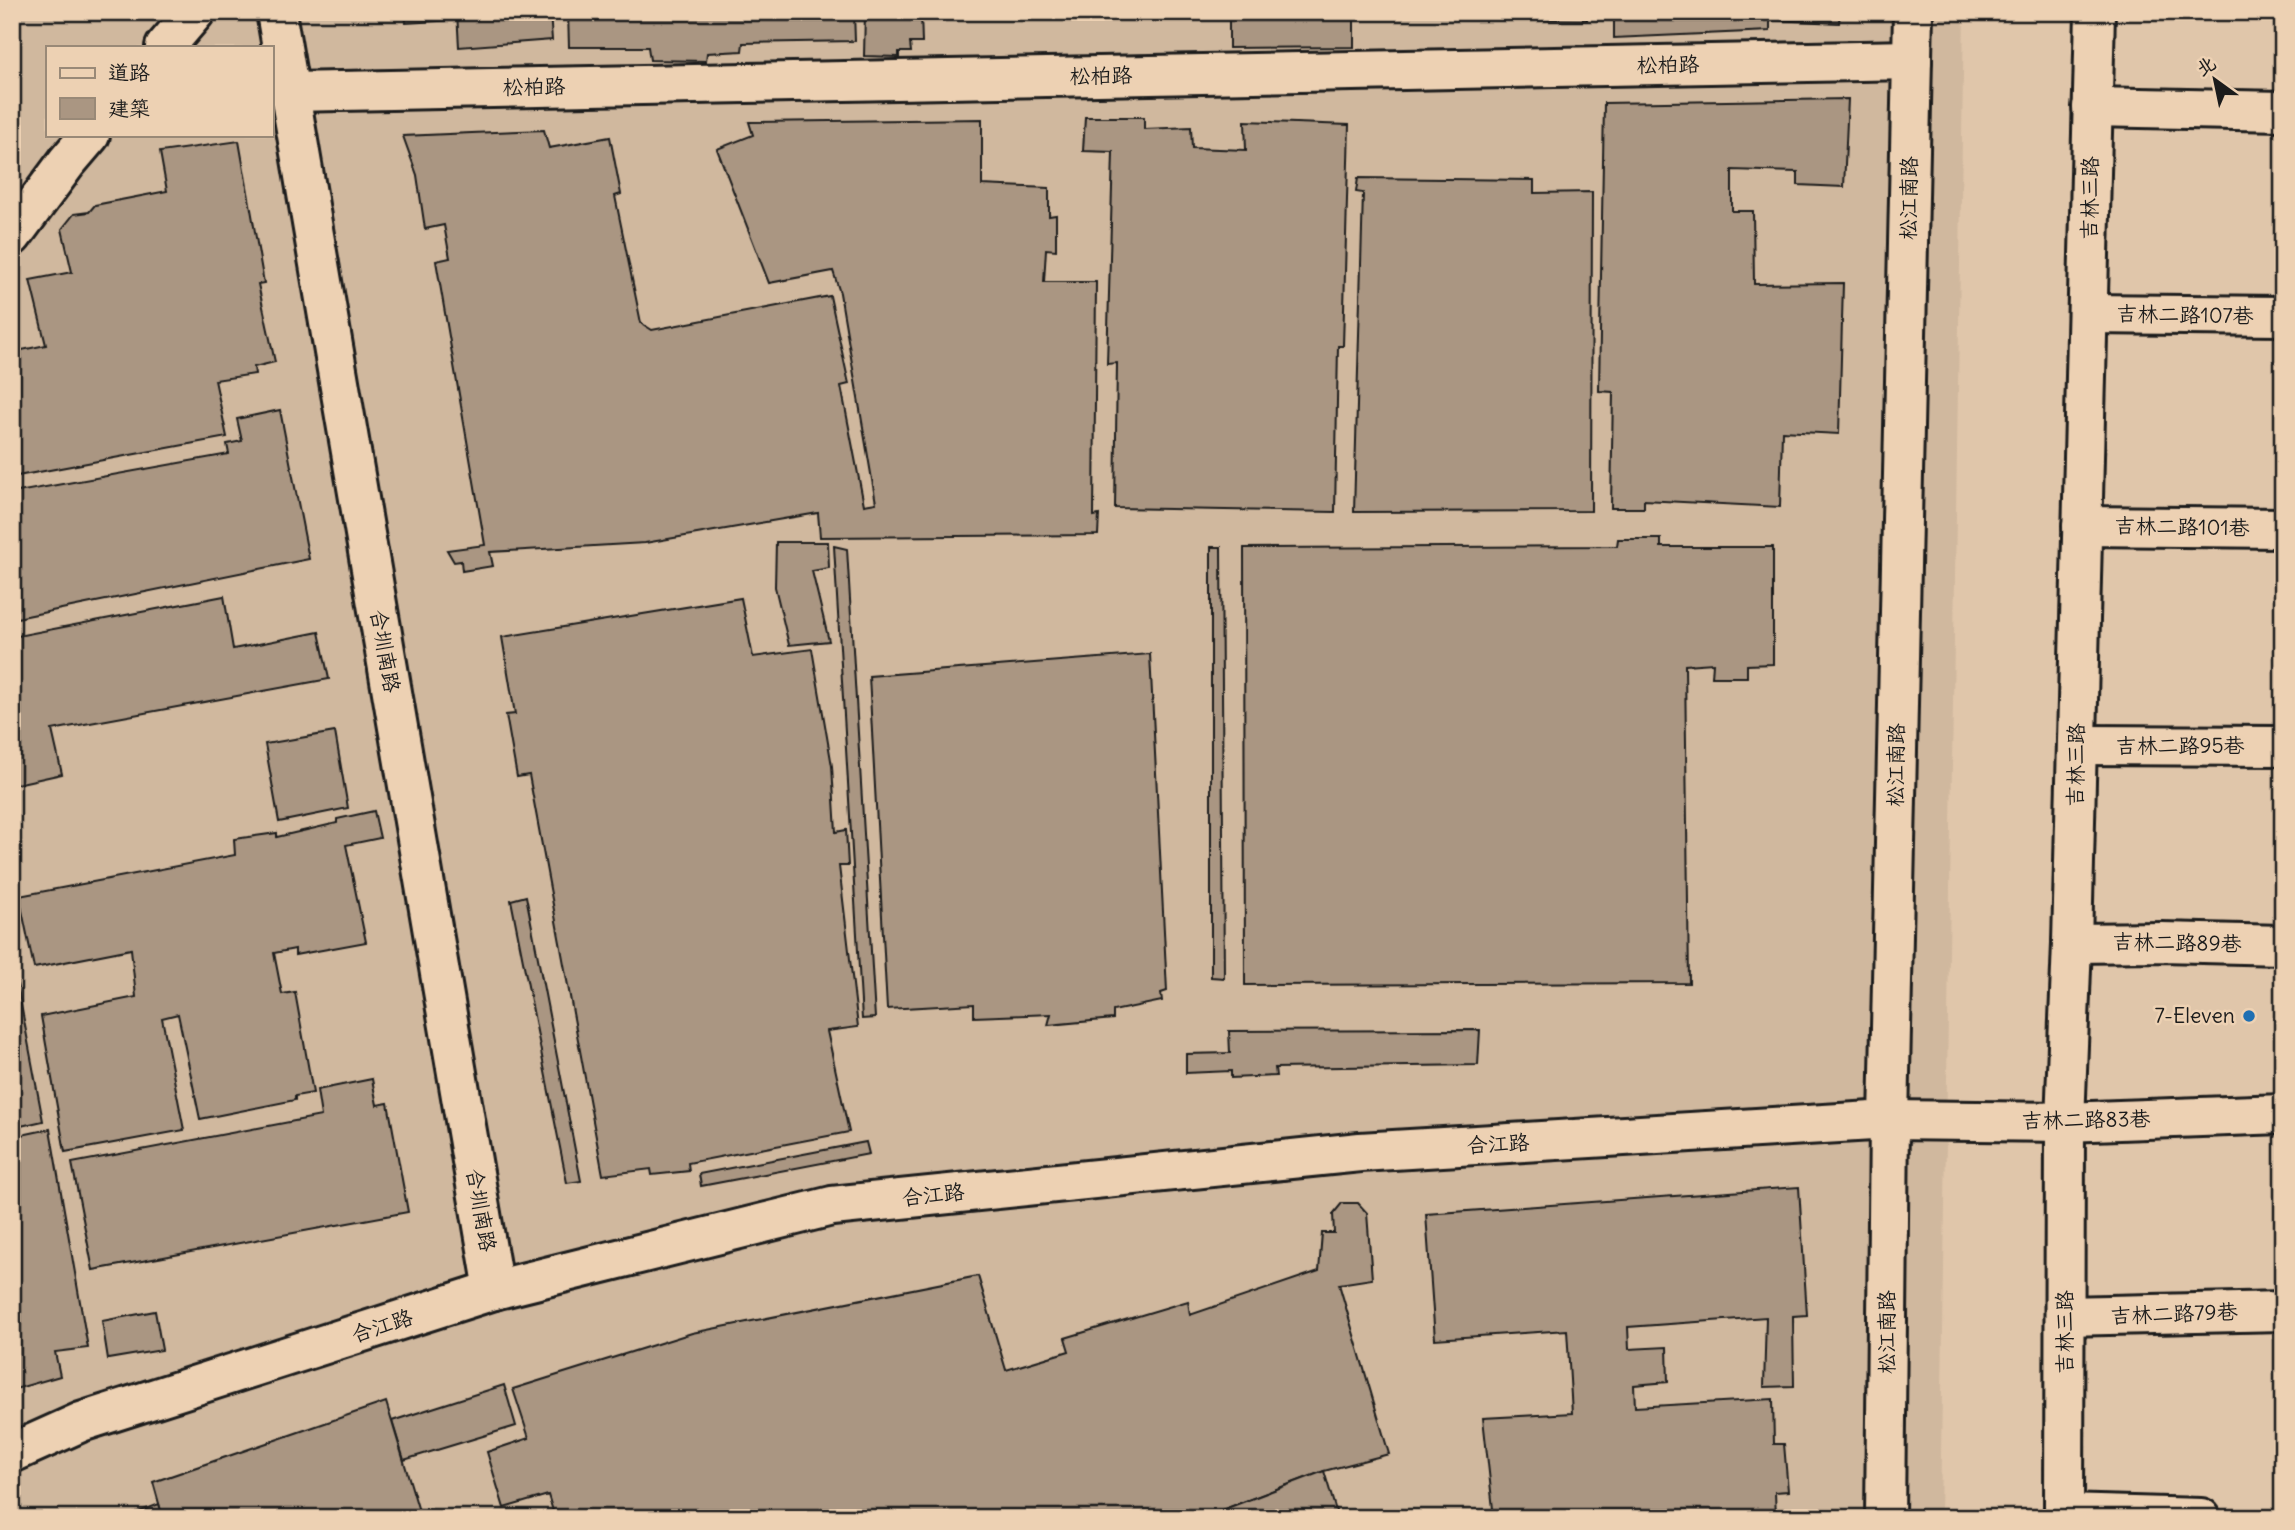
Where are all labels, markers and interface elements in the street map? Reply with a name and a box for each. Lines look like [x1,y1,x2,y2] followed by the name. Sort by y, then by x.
[46,46,273,136] legend
[2180,46,2250,116] north arrow
[1636,50,1700,79] street label: 松柏路
[2191,51,2220,81] text: 北
[108,59,150,86] text: 道路
[1069,61,1133,90] street label: 松柏路
[502,72,566,101] street label: 松柏路
[108,95,150,122] text: 建築
[1894,156,1923,240] street label: 松江南路
[2075,156,2104,240] street label: 吉林三路
[2116,300,2254,329] street label: 吉林二路107巷
[2114,512,2250,541] street label: 吉林二路101巷
[365,607,406,695] street label: 合圳南路
[1881,723,1910,807] street label: 松江南路
[2061,723,2090,807] street label: 吉林三路
[2115,732,2245,759] street label: 吉林二路95巷
[2112,928,2242,957] street label: 吉林二路89巷
[2154,1002,2235,1029] place label: 7-Eleven
[2241,1008,2257,1024] marker: 7-Eleven
[2021,1105,2151,1134] street label: 吉林二路83巷
[1466,1128,1530,1159] street label: 合江路
[461,1166,502,1254] street label: 合圳南路
[900,1178,966,1211] street label: 合江路
[1873,1290,1900,1374] street label: 松江南路
[2051,1290,2078,1374] street label: 吉林三路
[2110,1298,2238,1329] street label: 吉林二路79巷
[348,1303,416,1348] street label: 合江路

